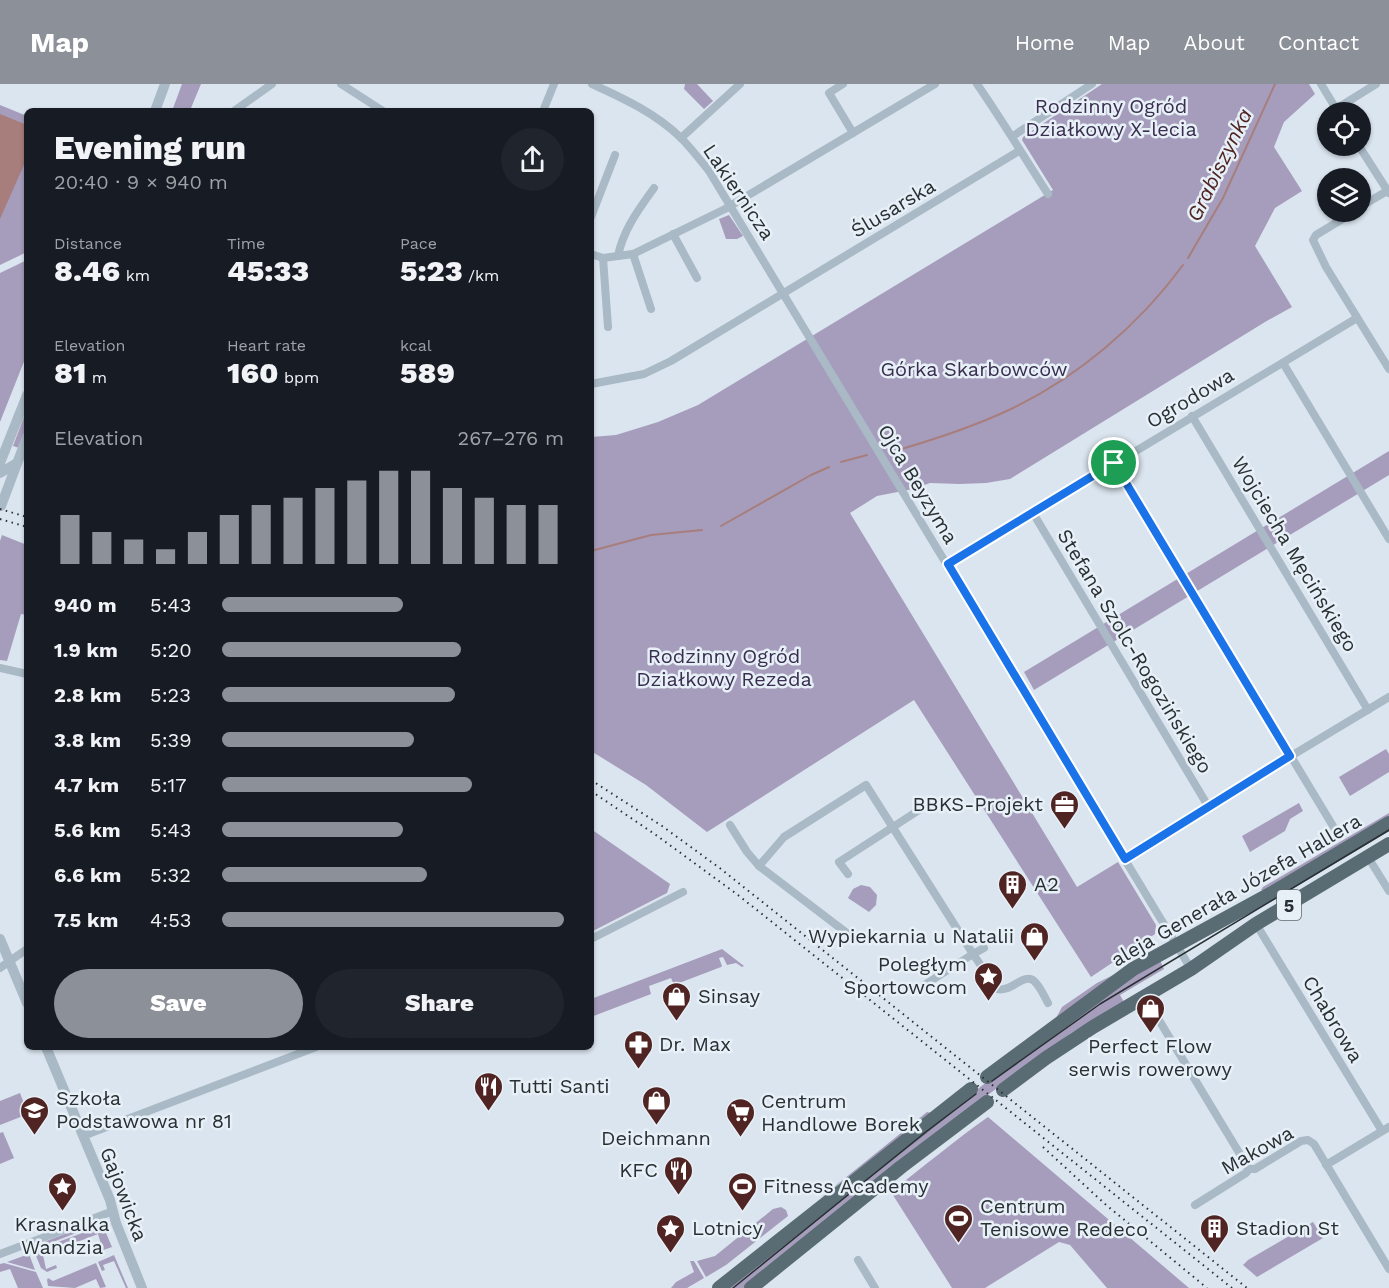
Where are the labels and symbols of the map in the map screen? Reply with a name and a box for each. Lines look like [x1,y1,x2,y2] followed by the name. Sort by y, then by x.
[1025,94,1197,141] park label: Rodzinny Ogród Działkowy X-lecia
[1181,104,1257,226] water label: Grabiszynka
[698,139,780,245] street label: Lakiernicza
[847,174,939,242] street label: Ślusarska
[880,357,1068,381] park label: Górka Skarbowców
[1142,363,1238,433] street label: Ogrodowa
[873,420,963,548] street label: Ojca Beyzyma
[1088,437,1139,488] pin
[1227,452,1363,656] street label: Wojciecha Męcińskiego
[1052,524,1218,778] street label: Stefana Szolc-Rogozińskiego
[636,644,812,691] park label: Rodzinny Ogród Działkowy Rezeda
[1048,788,1080,830] office icon: BBKS-Projekt
[913,792,1044,816] place label: BBKS-Projekt
[1107,808,1365,972] street label: aleja Generała Józefa Hallera
[997,868,1029,910] building icon: A2
[1034,872,1059,896] place label: A2
[1277,890,1301,920] road number: 5
[1019,920,1051,962] shop icon: Wypiekarnia u Natalii
[808,924,1014,948] place label: Wypiekarnia u Natalii
[843,952,967,999] place label: Poległym Sportowcom
[972,960,1004,1002] place icon: Poległym Sportowcom
[1298,971,1368,1067] street label: Chabrowa
[661,980,693,1022] shop icon: Sinsay
[698,984,761,1008] place label: Sinsay
[1134,992,1166,1034] shop icon: Perfect Flow serwis rowerowy
[622,1028,654,1070] pharmacy icon: Dr. Max
[659,1032,731,1056] place label: Dr. Max
[1068,1034,1233,1081] place label: Perfect Flow serwis rowerowy
[472,1070,504,1112] restaurant icon: Tutti Santi
[509,1074,610,1098] place label: Tutti Santi
[640,1084,672,1126] shop icon: Deichmann
[56,1086,232,1133] place label: Szkoła Podstawowa nr 81
[761,1089,920,1136] place label: Centrum Handlowe Borek
[19,1094,51,1136] school or university icon: Szkoła Podstawowa nr 81
[724,1096,756,1138] supermarket icon: Centrum Handlowe Borek
[1217,1120,1297,1180] street label: Makowa
[601,1126,711,1150] place label: Deichmann
[95,1144,153,1244] street label: Gajowicka
[663,1154,695,1196] restaurant icon: KFC
[619,1158,658,1182] place label: KFC
[46,1170,78,1212] place icon: Krasnalka Wandzia
[726,1170,758,1212] sports icon: Fitness Academy
[763,1174,929,1198] place label: Fitness Academy
[980,1194,1148,1241] place label: Centrum Tenisowe Redeco
[943,1202,975,1244] sports icon: Centrum Tenisowe Redeco
[14,1212,110,1259] place label: Krasnalka Wandzia
[655,1212,687,1254] place icon: Lotnicy
[1199,1212,1231,1254] building icon: Stadion St
[692,1216,763,1240] place label: Lotnicy
[1236,1216,1339,1240] place label: Stadion St

